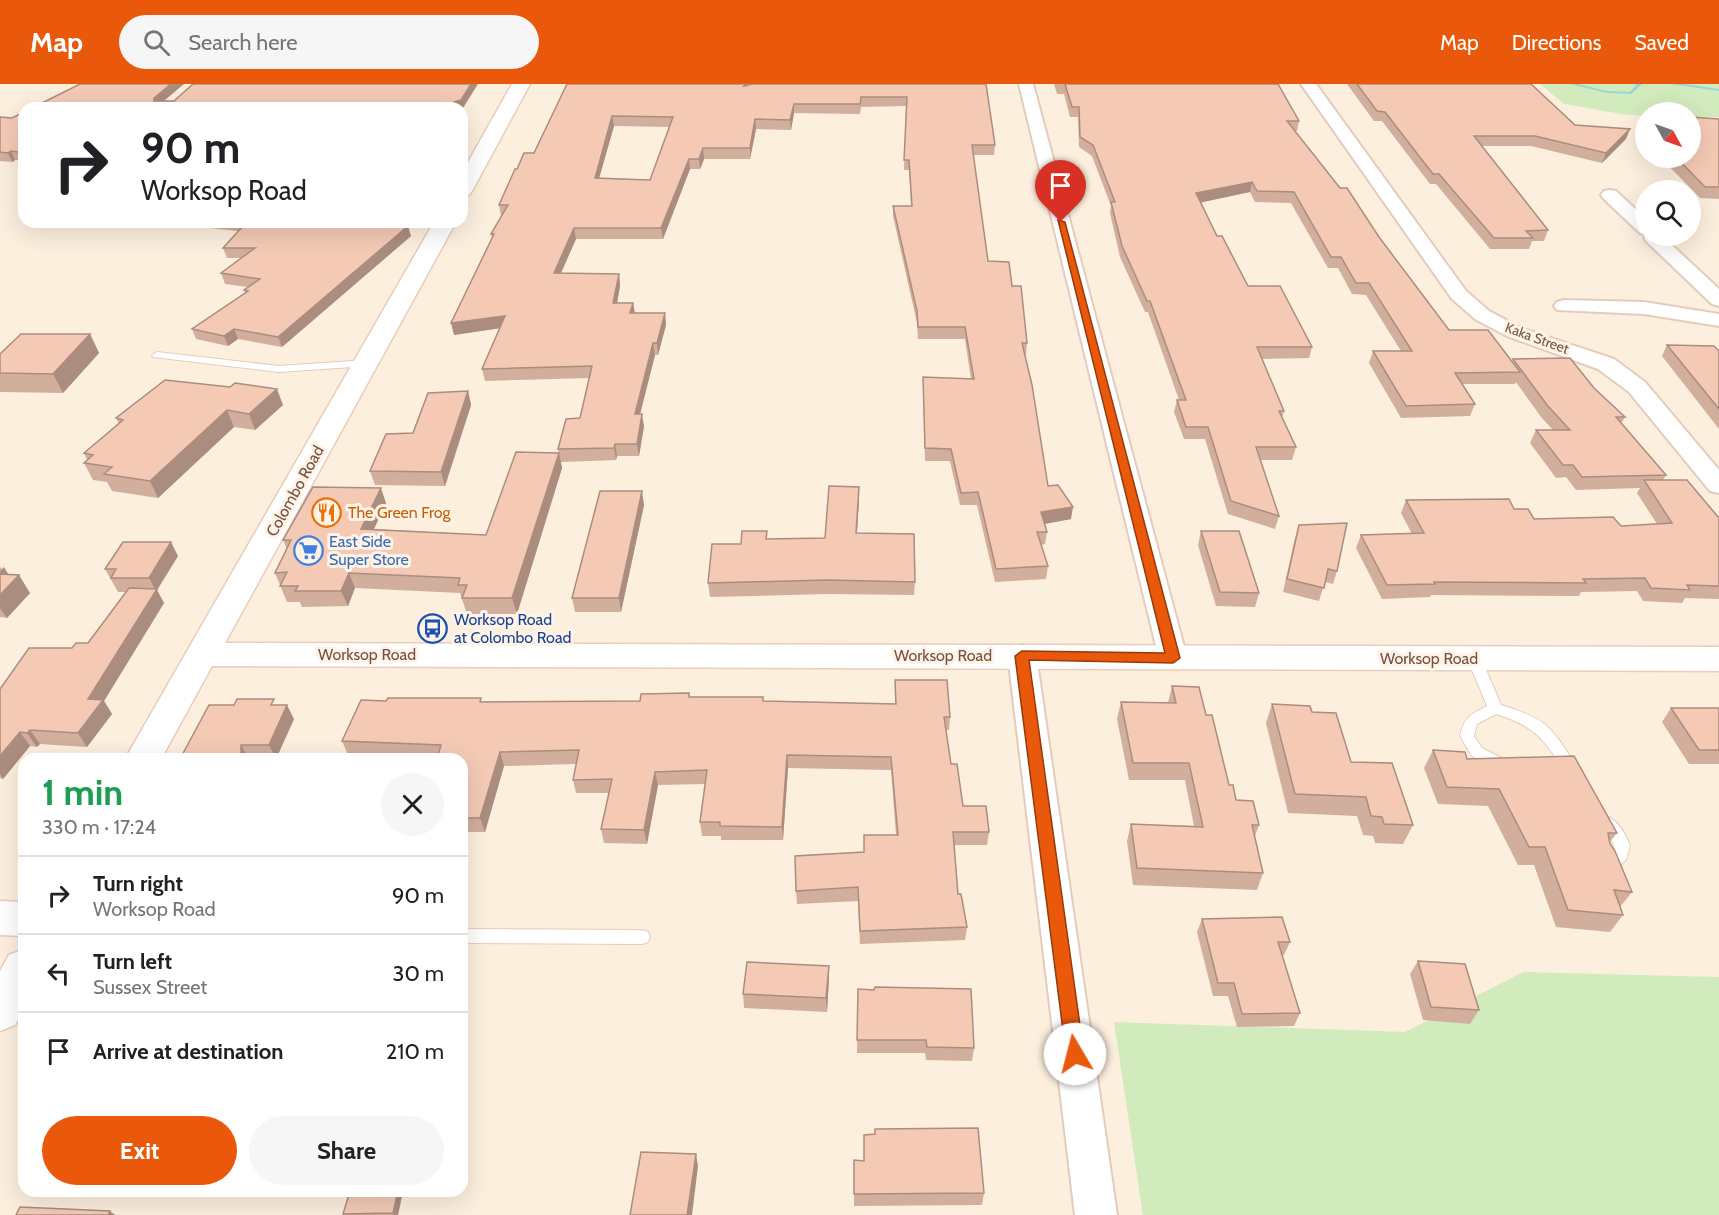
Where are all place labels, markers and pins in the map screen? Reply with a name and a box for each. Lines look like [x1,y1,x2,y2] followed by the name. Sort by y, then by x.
[1035,160,1086,222] pin
[311,496,343,528] restaurant icon: The Green Frog
[348,503,452,522] place label: The Green Frog
[329,532,409,569] place label: East Side Super Store
[292,534,324,566] supermarket icon: East Side Super Store
[454,610,571,647] place label: Worksop Road at Colombo Road
[417,612,449,644] bus stop icon: Worksop Road at Colombo Road

